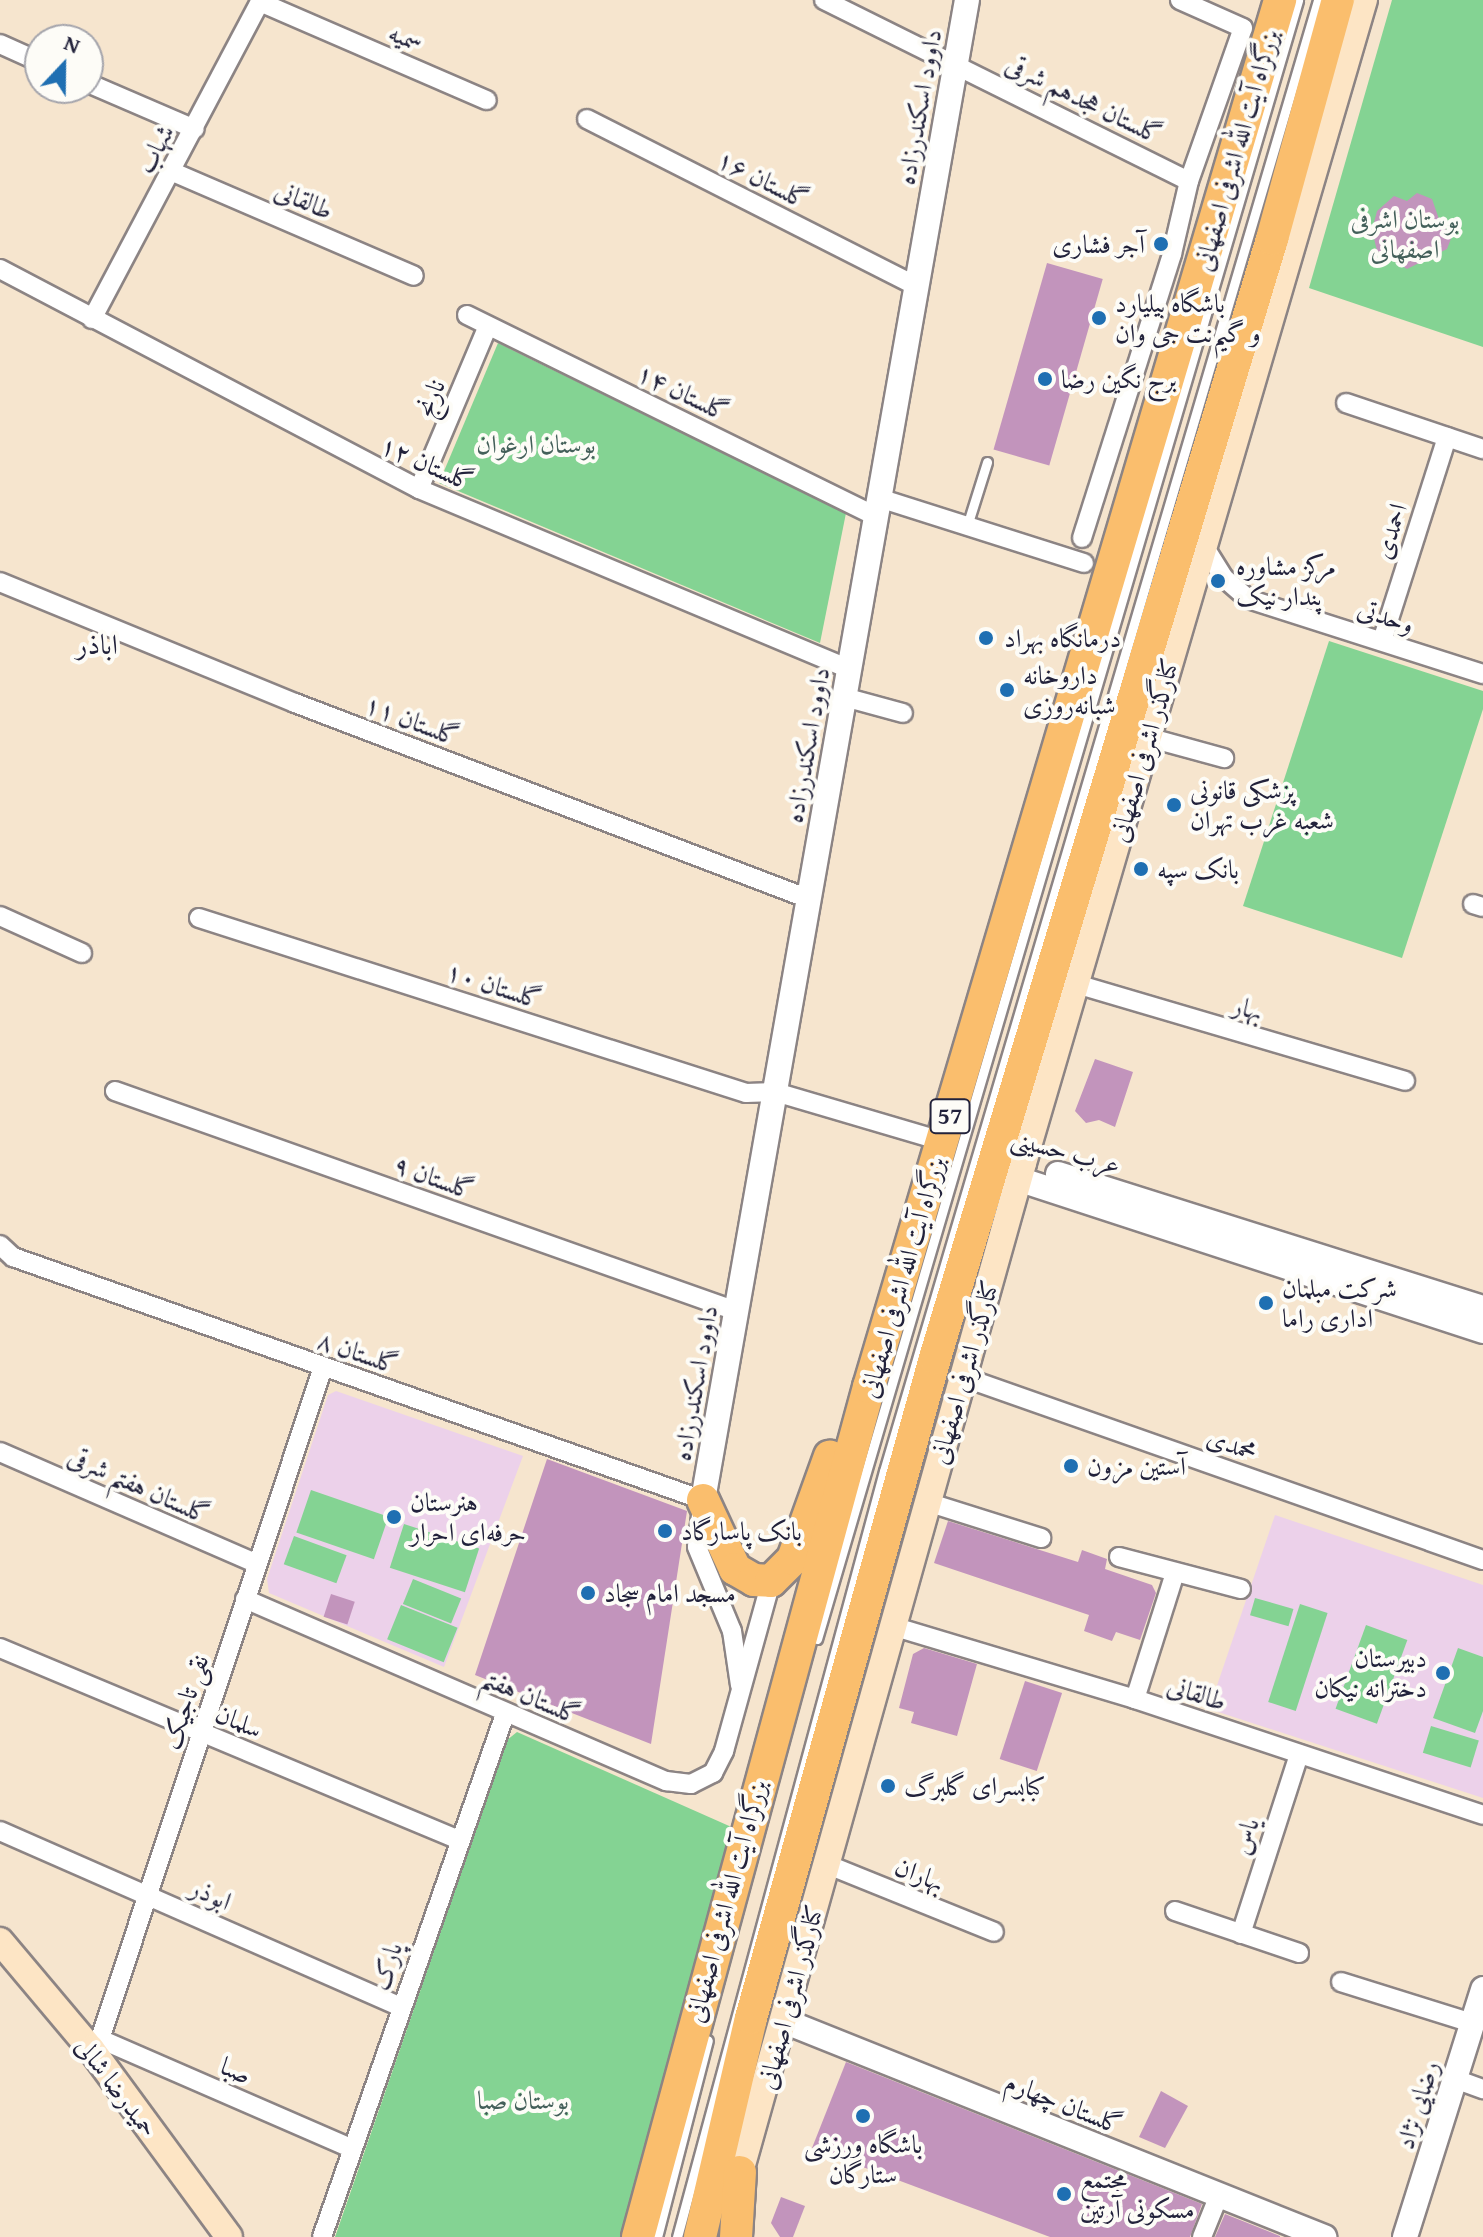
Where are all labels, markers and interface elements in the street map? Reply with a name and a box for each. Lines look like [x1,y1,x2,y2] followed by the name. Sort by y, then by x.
[384,16,428,58] street label: سمیه
[24,24,104,104] north arrow
[59,26,85,61] text: N
[1187,26,1285,274] street label: بزرگراه آیت الله اشرفی اصفهانی
[890,27,948,187] street label: داوود اسکندرزاده
[1001,48,1167,150] street label: گلستان هجدهم شرقی
[130,119,180,179] street label: شهاب
[712,143,814,215] street label: گلستان ۱۶
[270,174,338,226] street label: طالقانی
[1350,203,1460,264] park label: بوستان اشرفی اصفهانی
[1052,228,1145,260] place label: آجر فشاری
[1152,235,1170,253] marker: آجر فشاری
[1115,287,1261,348] place label: باشگاه بیلیارد و گیم‌نت جی وان
[1090,309,1108,327] marker: باشگاه بیلیارد و گیم‌نت جی وان
[632,356,734,428] street label: گلستان ۱۴
[1061,363,1176,395] place label: برج نگین رضا
[1036,370,1054,388] marker: برج نگین رضا
[408,374,452,422] street label: نارنج
[476,428,596,460] park label: بوستان ارغوان
[376,429,478,497] street label: گلستان ۱۲
[1366,499,1414,563] street label: احمدی
[1236,550,1336,612] place label: مرکز مشاوره پندار نیک
[1207,570,1229,592] marker: مرکز مشاوره پندار نیک
[1354,592,1418,640] street label: وحدتی
[1004,622,1121,654] place label: درمانگاه بهراد
[76,627,118,661] district label: اباذر
[975,627,997,649] marker: درمانگاه بهراد
[1103,655,1185,845] street label: کنارگذر اشرفی اصفهانی
[1023,659,1116,720] place label: داروخانه شبانه‌روزی
[778,665,836,825] street label: داوود اسکندرزاده
[998,681,1016,699] marker: داروخانه شبانه‌روزی
[361,688,463,752] street label: گلستان ۱۱
[1190,774,1334,836] place label: پزشکی قانونی شعبه غرب تهران
[1165,796,1183,814] marker: پزشکی قانونی شعبه غرب تهران
[1157,853,1239,885] place label: بانک سپه
[1132,860,1150,878] marker: بانک سپه
[442,955,546,1015] street label: گلستان ۱۰
[1229,989,1267,1027] street label: بهار
[928,1096,972,1136] road number: 57
[1008,1121,1124,1181] street label: عرب حسینی
[390,1148,478,1206] street label: گلستان ۹
[853,1153,951,1401] street label: بزرگراه آیت الله اشرفی اصفهانی
[1282,1272,1397,1334] place label: شرکت مبلمان اداری راما
[923,1277,1005,1467] street label: کنارگذر اشرفی اصفهانی
[1257,1294,1275,1312] marker: شرکت مبلمان اداری راما
[666,1303,724,1463] street label: داوود اسکندرزاده
[314,1324,402,1380] street label: گلستان ٨
[1203,1421,1261,1467] street label: محمدی
[63,1440,215,1530] street label: گلستان هفتم شرقی
[1087,1450,1186,1482] place label: آستین مزون
[1062,1457,1080,1475] marker: آستین مزون
[410,1486,526,1548] place label: هنرستان حرفه‌ای احرار
[385,1508,403,1526] marker: هنرستان حرفه‌ای احرار
[681,1515,802,1547] place label: بانک پاسارگاد
[656,1522,674,1540] marker: بانک پاسارگاد
[604,1577,736,1609] place label: مسجد امام سجاد
[579,1584,597,1602] marker: مسجد امام سجاد
[1314,1642,1427,1704] place label: دبیرستان دخترانه نیکان
[155,1651,215,1753] street label: نقی تاجیک
[477,1661,585,1731] street label: گلستان هفتم
[1434,1664,1452,1682] marker: دبیرستان دخترانه نیکان
[1164,1669,1230,1717] street label: طالقانی
[211,1697,267,1745] street label: سلمان
[904,1770,1046,1802] place label: کبابسرای گلبرگ
[679,1776,773,2026] street label: بزرگراه آیت الله اشرفی اصفهانی
[879,1777,897,1795] marker: کبابسرای گلبرگ
[1224,1814,1266,1858] street label: یاس
[891,1850,949,1898] street label: بهاران
[186,1871,236,1917] street label: ابوذر
[750,1901,830,2093] street label: کنارگذر اشرفی اصفهانی
[363,1938,409,1994] street label: پارک
[69,2031,165,2143] street label: حمیدرضا شالی
[216,2050,256,2090] street label: صبا
[1389,2057,1445,2153] street label: رضایی نژاد
[1001,2065,1127,2141] street label: گلستان چهارم
[477,2084,569,2116] park label: بوستان صبا
[854,2107,872,2125] marker: باشگاه ورزشی ستارگان
[804,2128,922,2190] place label: باشگاه ورزشی ستارگان
[1080,2163,1195,2224] place label: مجتمع مسکونی آرتین
[1055,2185,1073,2203] marker: مجتمع مسکونی آرتین

